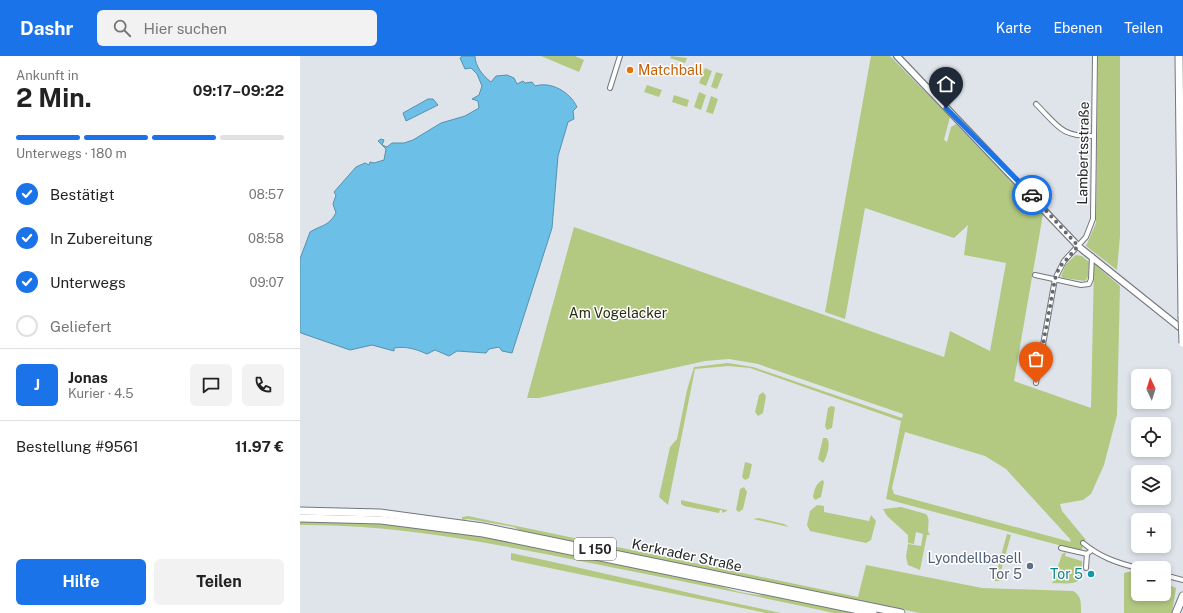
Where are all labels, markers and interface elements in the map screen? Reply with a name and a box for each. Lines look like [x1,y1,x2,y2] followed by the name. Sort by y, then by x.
[97,10,377,46] search box
[20,17,73,39] text: Dashr
[111,17,133,39] icon: search
[143,20,227,37] text: Hier suchen
[996,20,1031,36] text: Karte
[1053,20,1102,36] text: Ebenen
[1124,20,1163,36] text: Teilen
[638,62,703,78] place label: Matchball
[625,65,635,75] marker: Matchball
[929,67,963,108] pin
[16,68,79,83] text: Ankunft in
[935,73,957,95] icon: home
[16,82,92,113] text: 2 Min.
[193,82,284,99] text: 09:17–09:22
[1074,101,1092,205] street label: Lambertsstraße
[16,146,127,161] text: Unterwegs · 180 m
[1012,175,1052,215] courier
[16,183,38,205] icon: check
[1021,184,1043,206] icon: car
[50,186,114,203] text: Bestätigt
[249,187,284,202] text: 08:57
[16,227,38,249] icon: check
[50,230,153,247] text: In Zubereitung
[248,231,284,246] text: 08:58
[16,271,38,293] icon: check
[50,274,126,291] text: Unterwegs
[250,275,284,290] text: 09:07
[569,305,667,321] park label: Am Vogelacker
[50,318,112,335] text: Geliefert
[1019,342,1053,383] pin
[1025,348,1047,370] icon: bag
[190,364,232,406] button: chat
[242,364,284,406] button: phone
[68,369,108,386] text: Jonas
[1131,369,1171,409] north arrow
[1131,369,1171,601] map controls
[34,376,40,393] text: J
[68,386,134,401] text: Kurier · 4.5
[1131,417,1171,457] button: locate
[16,438,139,455] text: Bestellung #9561
[235,438,284,455] text: 11.97 €
[1131,465,1171,505] button: layers
[1131,513,1171,553] button: +
[630,536,744,575] street label: Kerkrader Straße
[574,538,616,560] road number: L 150
[927,550,1022,582] place label: Lyondellbasell Tor 5
[16,559,146,605] button: Hilfe
[154,559,284,605] button: Teilen
[1025,561,1035,571] marker: Lyondellbasell Tor 5
[1131,561,1171,601] button: −
[1050,566,1083,582] place label: Tor 5
[1086,569,1096,579] marker: Tor 5

